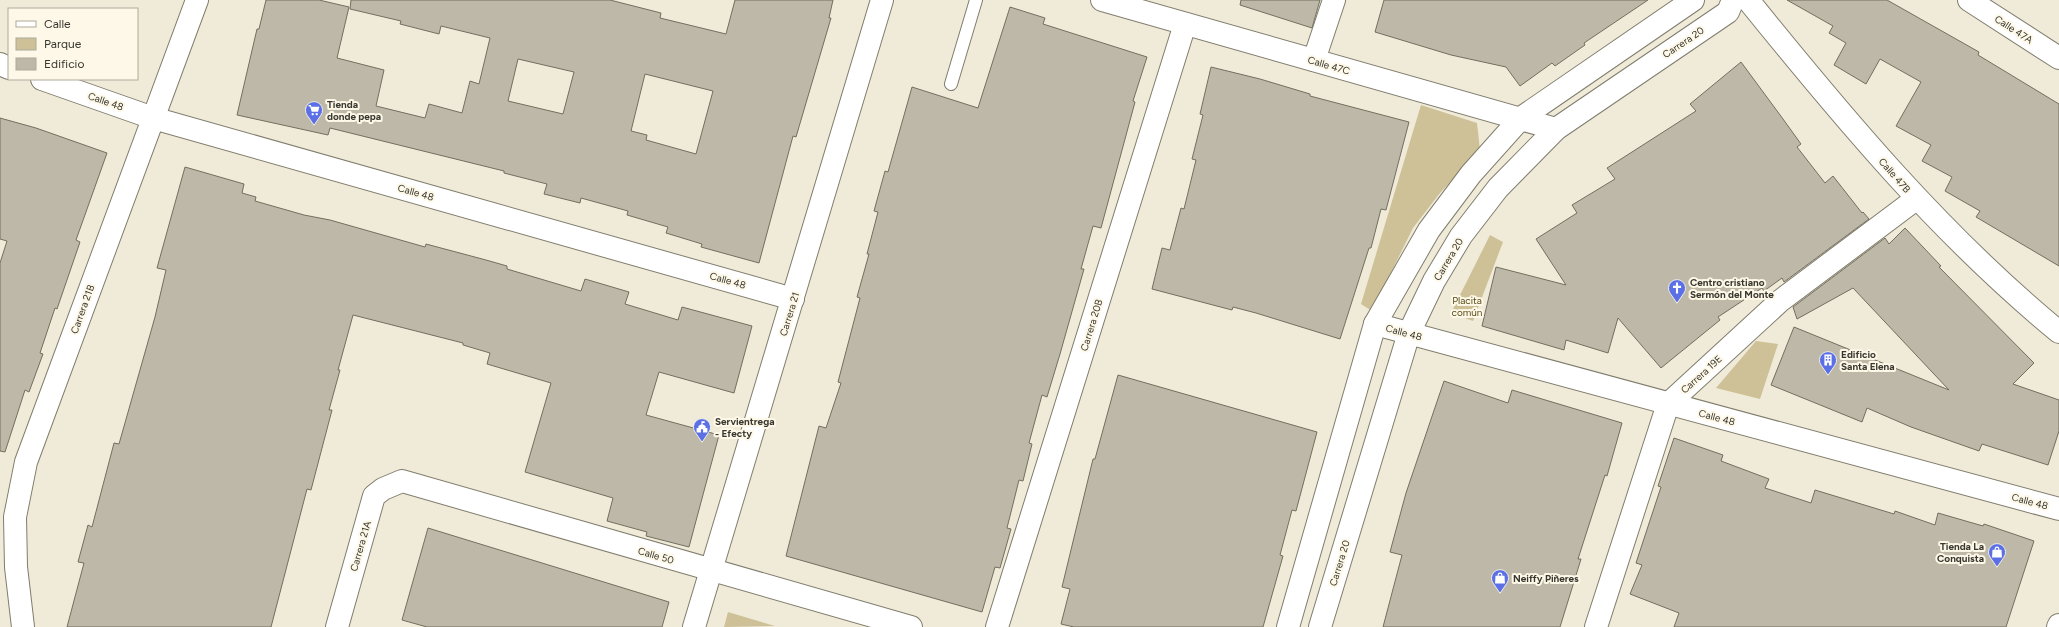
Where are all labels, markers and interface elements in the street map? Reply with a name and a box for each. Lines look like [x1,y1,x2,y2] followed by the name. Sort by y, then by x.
[8,8,138,80] legend
[1992,12,2035,47] street label: Calle 47A
[44,17,71,31] text: Calle
[1660,24,1707,61] street label: Carrera 20
[44,37,82,51] text: Parque
[1306,53,1352,78] street label: Calle 47C
[44,57,84,71] text: Edificio
[86,89,125,114] street label: Calle 48
[327,98,381,123] place label: Tienda donde pepa
[304,100,324,125] supermarket icon: Tienda donde pepa
[1876,155,1913,196] street label: Calle 47B
[396,181,435,204] street label: Calle 48
[1431,236,1466,283] street label: Carrera 20
[708,269,747,292] street label: Calle 48
[1690,276,1774,301] place label: Centro cristiano Sermón del Monte
[1667,278,1687,303] church icon: Centro cristiano Sermón del Monte
[68,283,97,336] street label: Carrera 21B
[777,291,802,338] street label: Carrera 21
[1452,294,1483,319] park label: Placita común
[1077,298,1106,353] street label: Carrera 20B
[1384,321,1423,344] street label: Calle 48
[1841,348,1895,373] place label: Edificio Santa Elena
[1818,350,1838,375] building icon: Edificio Santa Elena
[1678,352,1725,396] street label: Carrera 19E
[1697,406,1736,429] street label: Calle 48
[715,415,775,440] place label: Servientrega - Efecty
[692,417,712,442] public building icon: Servientrega - Efecty
[2010,490,2049,513] street label: Calle 48
[347,519,374,573] street label: Carrera 21A
[1326,539,1353,588] street label: Carrera 20
[1937,540,1984,565] place label: Tienda La Conquista
[1987,542,2007,567] shop icon: Tienda La Conquista
[636,544,675,567] street label: Calle 50
[1490,568,1510,593] shop icon: Neiffy Piñeres
[1513,572,1579,585] place label: Neiffy Piñeres

